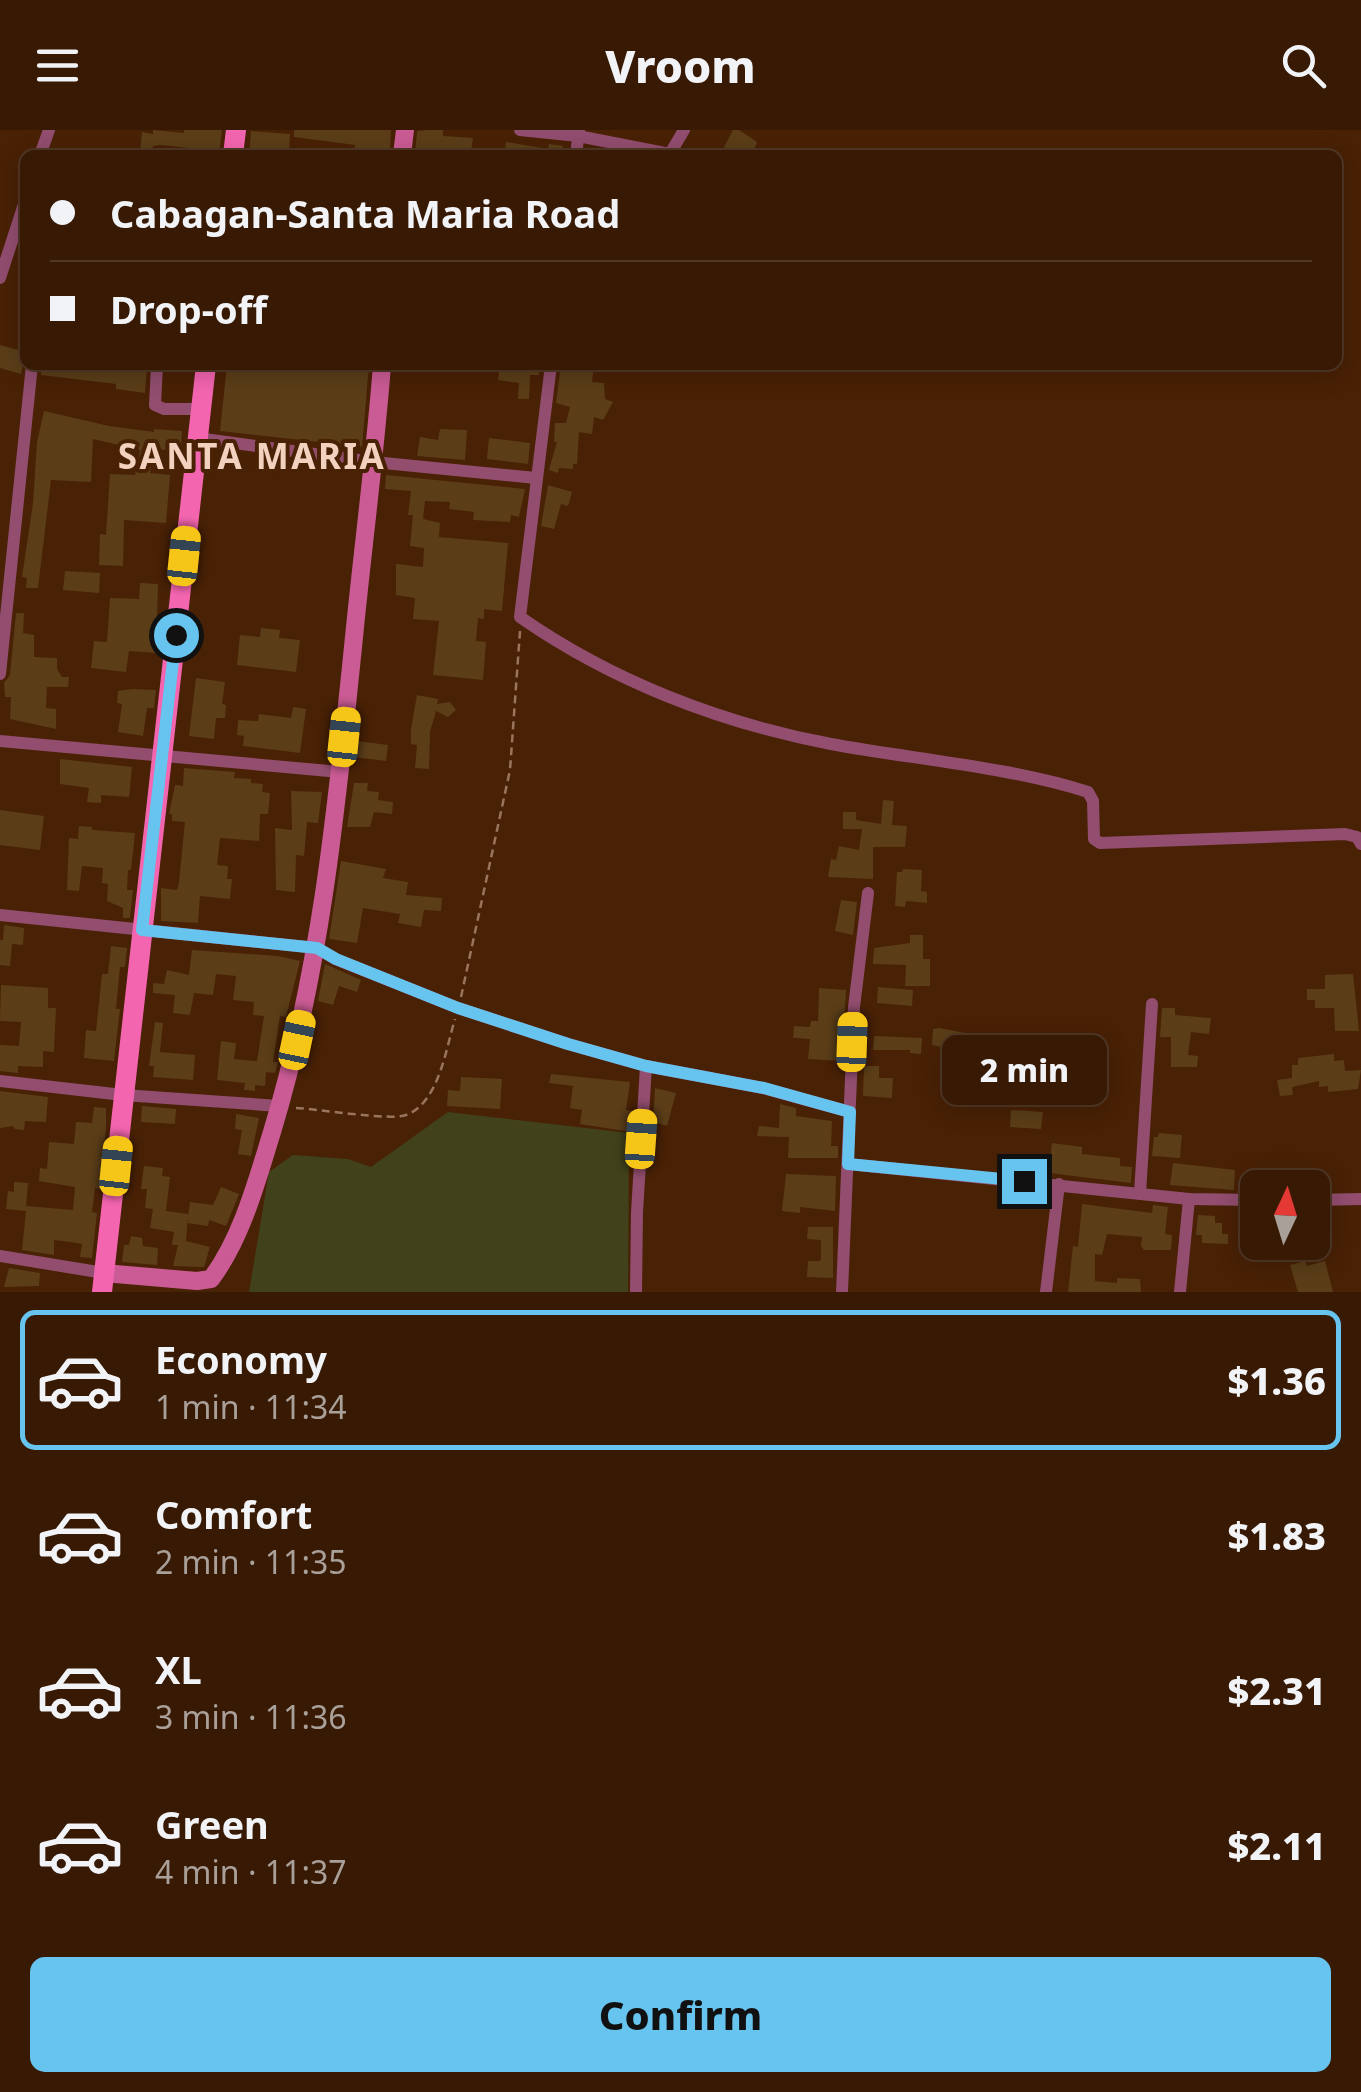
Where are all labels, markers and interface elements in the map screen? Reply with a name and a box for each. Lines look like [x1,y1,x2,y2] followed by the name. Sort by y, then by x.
[605,35,756,96] text: Vroom
[30,38,85,93] icon: menu
[1276,38,1331,93] icon: search
[110,187,620,239] text: Cabagan-Santa Maria Road
[110,283,267,335] text: Drop-off
[118,432,386,479] district label: SANTA MARIA
[166,525,202,587] car
[154,613,199,658] route start
[326,706,362,768] car
[276,1008,318,1072] car
[836,1011,868,1073] car
[942,1036,1106,1106] callout: 2 min
[980,1048,1069,1091] text: 2 min
[624,1108,658,1170] car
[98,1135,134,1197] car
[1002,1159,1047,1204] route end
[1240,1170,1330,1260] north arrow
[1240,1170,1330,1260] map controls
[155,1333,327,1385] text: Economy
[35,1335,125,1425] icon: car
[1227,1354,1326,1406] text: $1.36
[155,1385,347,1428] text: 1 min · 11:34
[155,1488,312,1540] text: Comfort
[35,1490,125,1580] icon: car
[1227,1509,1326,1561] text: $1.83
[155,1540,347,1583] text: 2 min · 11:35
[155,1643,202,1695] text: XL
[35,1645,125,1735] icon: car
[1227,1664,1326,1716] text: $2.31
[155,1695,347,1738] text: 3 min · 11:36
[155,1798,269,1850] text: Green
[35,1800,125,1890] icon: car
[1227,1819,1326,1871] text: $2.11
[155,1850,347,1893] text: 4 min · 11:37
[30,1957,1331,2072] button: Confirm

